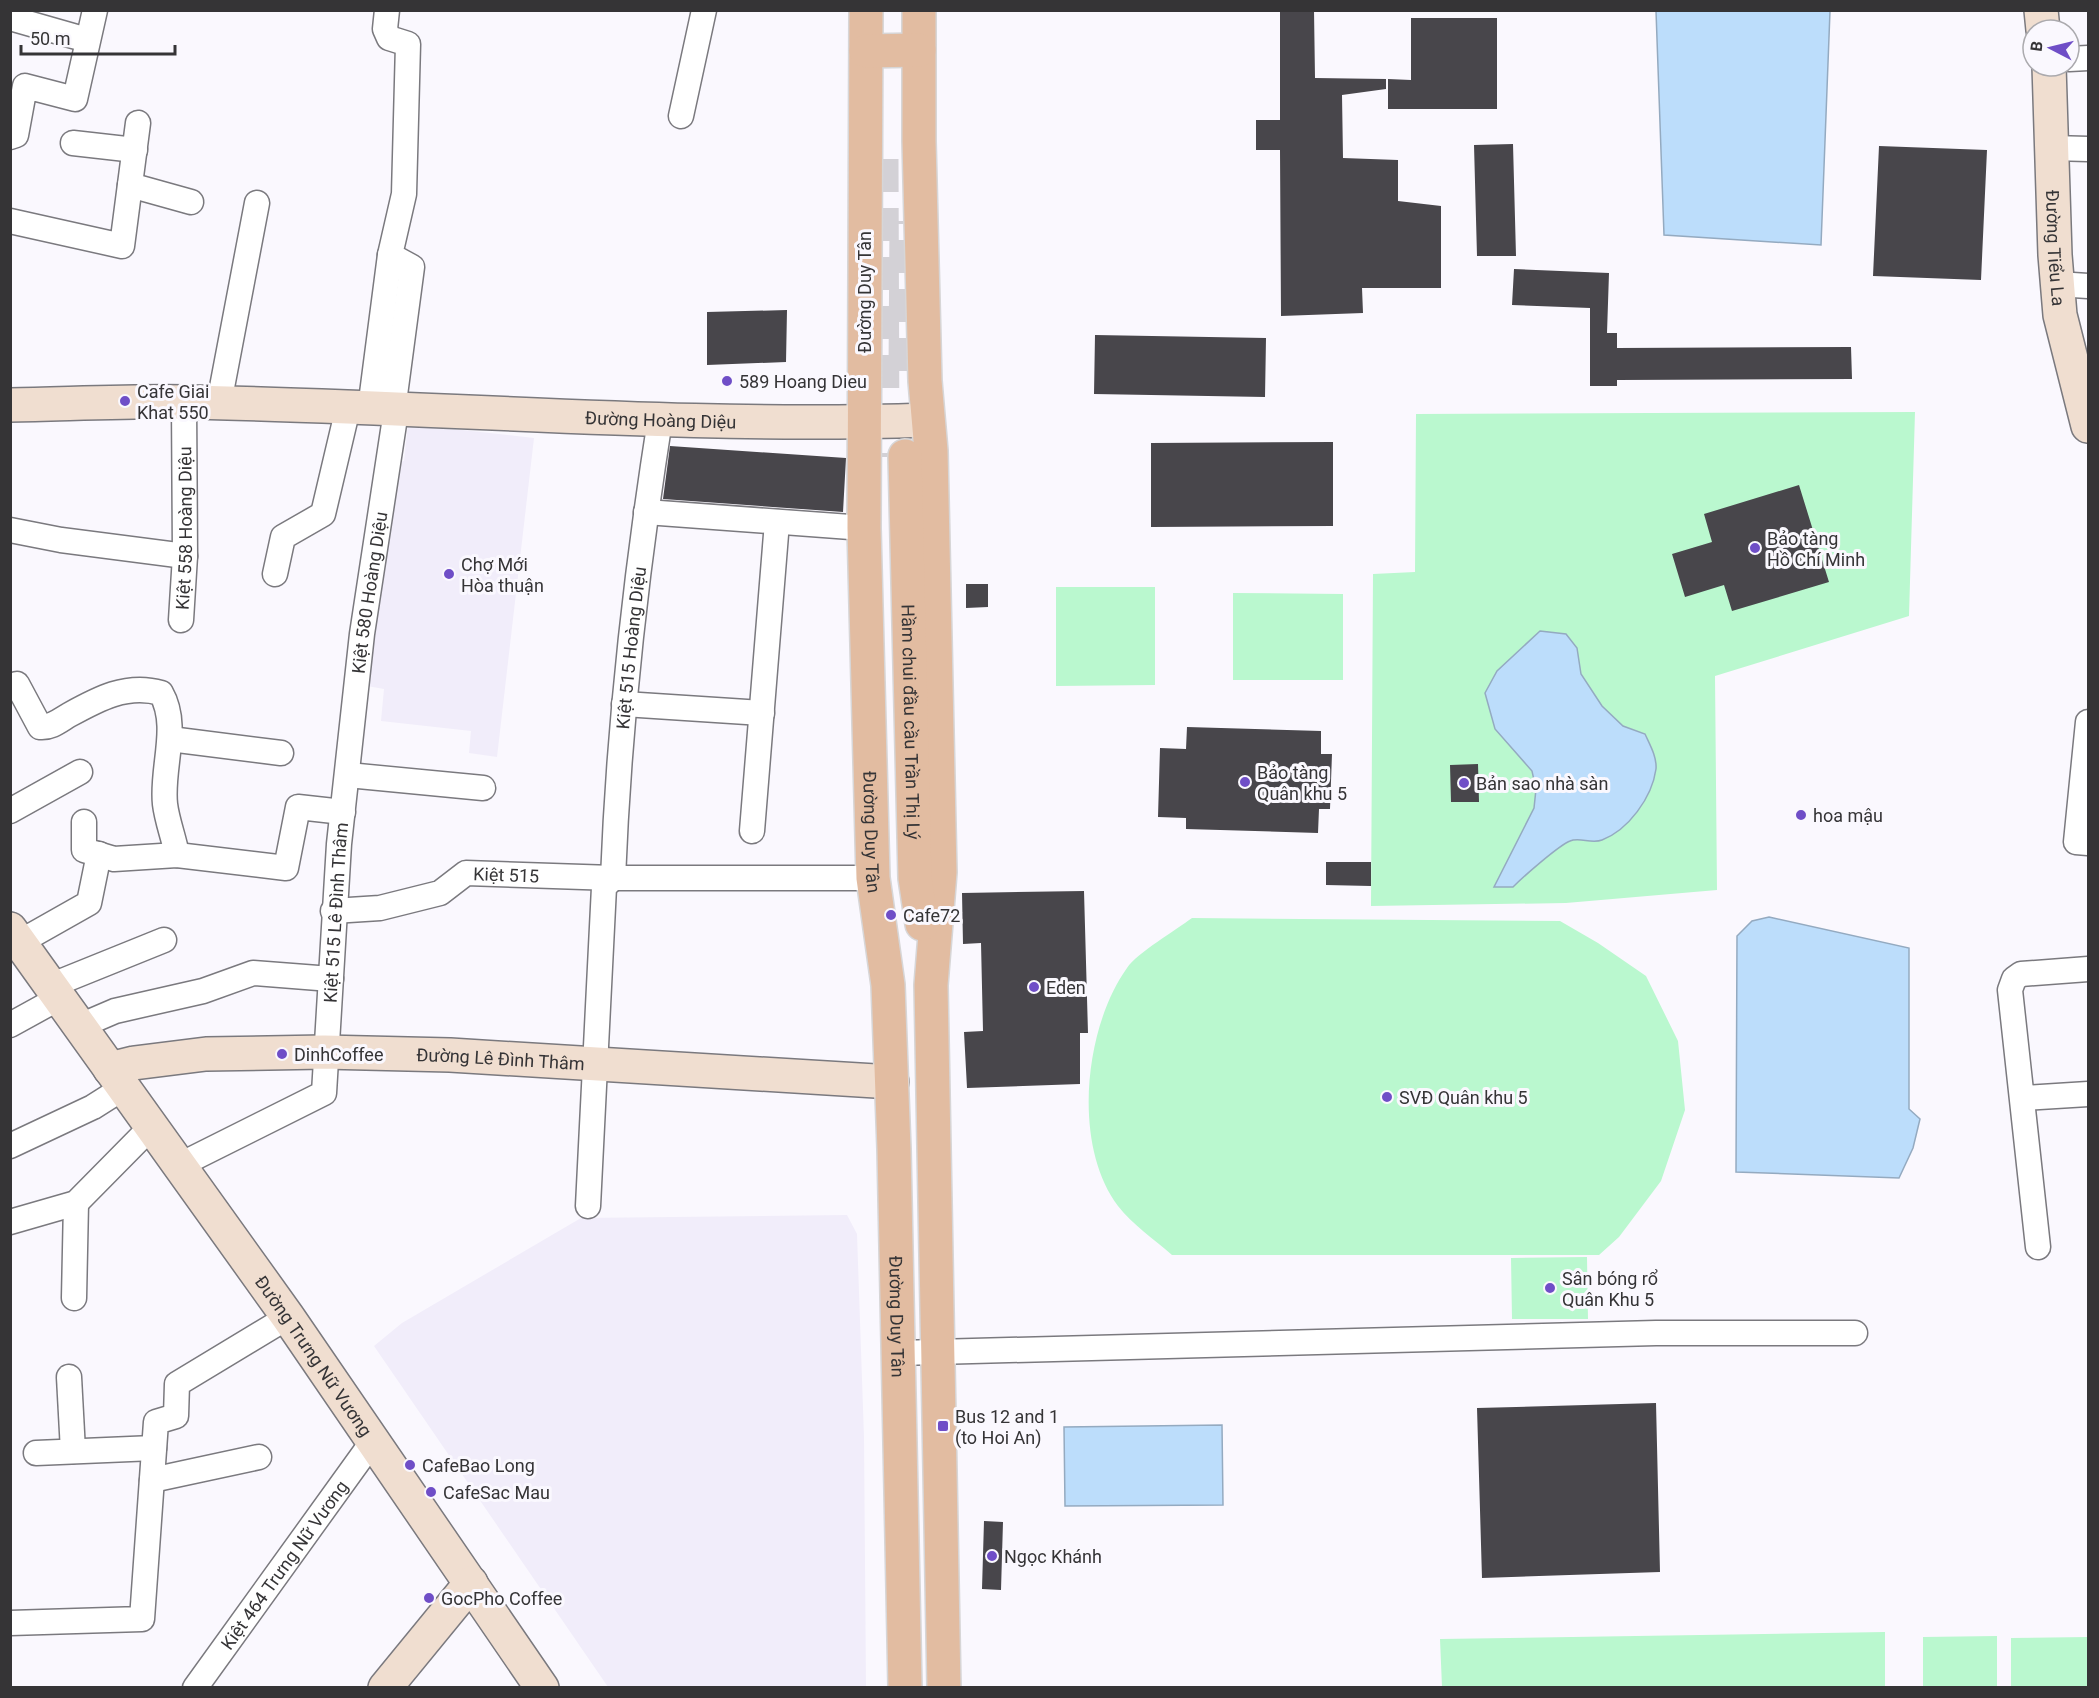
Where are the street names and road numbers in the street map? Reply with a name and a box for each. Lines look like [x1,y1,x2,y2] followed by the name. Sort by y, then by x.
[2042,189,2070,307] street label: Đường Tiểu La
[854,231,875,353] street label: Đường Duy Tân
[585,407,736,432] street label: Đường Hoàng Diệu
[171,446,196,610] street label: Kiệt 558 Hoàng Diệu
[347,510,391,675] street label: Kiệt 580 Hoàng Diệu
[612,565,650,730] street label: Kiệt 515 Hoàng Diệu
[898,604,925,840] street label: Hầm chui đầu cầu Trần Thị Lý
[860,771,885,894] street label: Đường Duy Tân
[319,821,352,1004] street label: Kiệt 515 Lê Đình Thâm
[473,863,540,886] street label: Kiệt 515
[416,1044,585,1074] street label: Đường Lê Đình Thâm
[886,1256,909,1378] street label: Đường Duy Tân
[251,1271,377,1440] street label: Đường Trưng Nữ Vương
[216,1476,352,1653] street label: Kiệt 464 Trưng Nữ Vương

